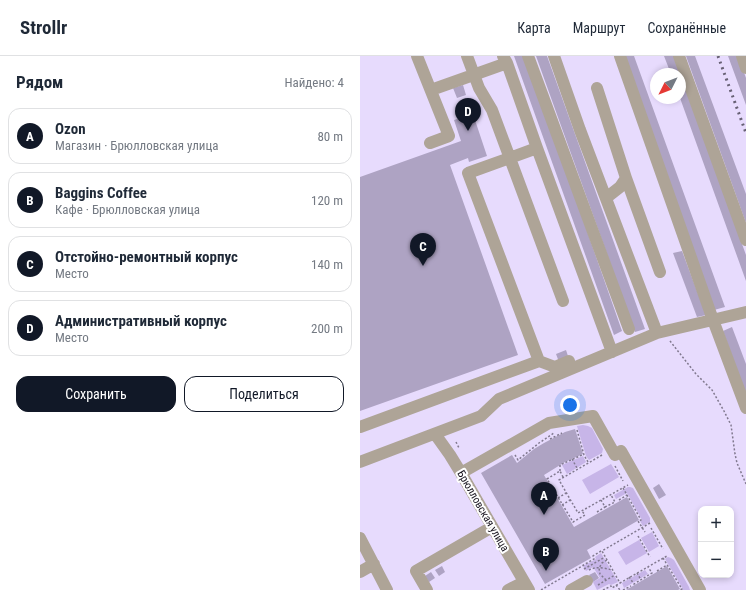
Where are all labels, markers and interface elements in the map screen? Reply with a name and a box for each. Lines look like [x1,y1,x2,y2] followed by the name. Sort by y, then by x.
[20,16,67,39] text: Strollr
[517,20,551,36] text: Карта
[573,20,625,36] text: Маршрут
[647,20,726,36] text: Сохранённые
[650,68,686,104] north arrow
[16,72,63,92] text: Рядом
[284,75,344,90] text: Найдено: 4
[455,98,481,131] pin: D
[55,120,86,138] text: Ozon
[26,129,34,144] text: A
[317,129,343,144] text: 80 m
[55,138,218,153] text: Магазин · Брюлловская улица
[55,184,147,202] text: Baggins Coffee
[26,193,34,208] text: B
[311,193,343,208] text: 120 m
[55,202,200,217] text: Кафе · Брюлловская улица
[410,233,436,266] pin: C
[55,248,238,266] text: Отстойно-ремонтный корпус
[26,257,34,272] text: C
[311,257,343,272] text: 140 m
[55,266,89,281] text: Место
[55,312,227,330] text: Административный корпус
[26,321,34,336] text: D
[311,321,343,336] text: 200 m
[55,330,89,345] text: Место
[16,376,176,412] button: Сохранить
[184,376,344,412] button: Поделиться
[560,395,580,415] your location
[454,468,512,554] street label: Брюлловская улица
[531,482,557,515] pin: A
[698,506,734,578] map controls
[698,506,734,542] button: +
[533,538,559,571] pin: B
[698,542,734,578] button: −

